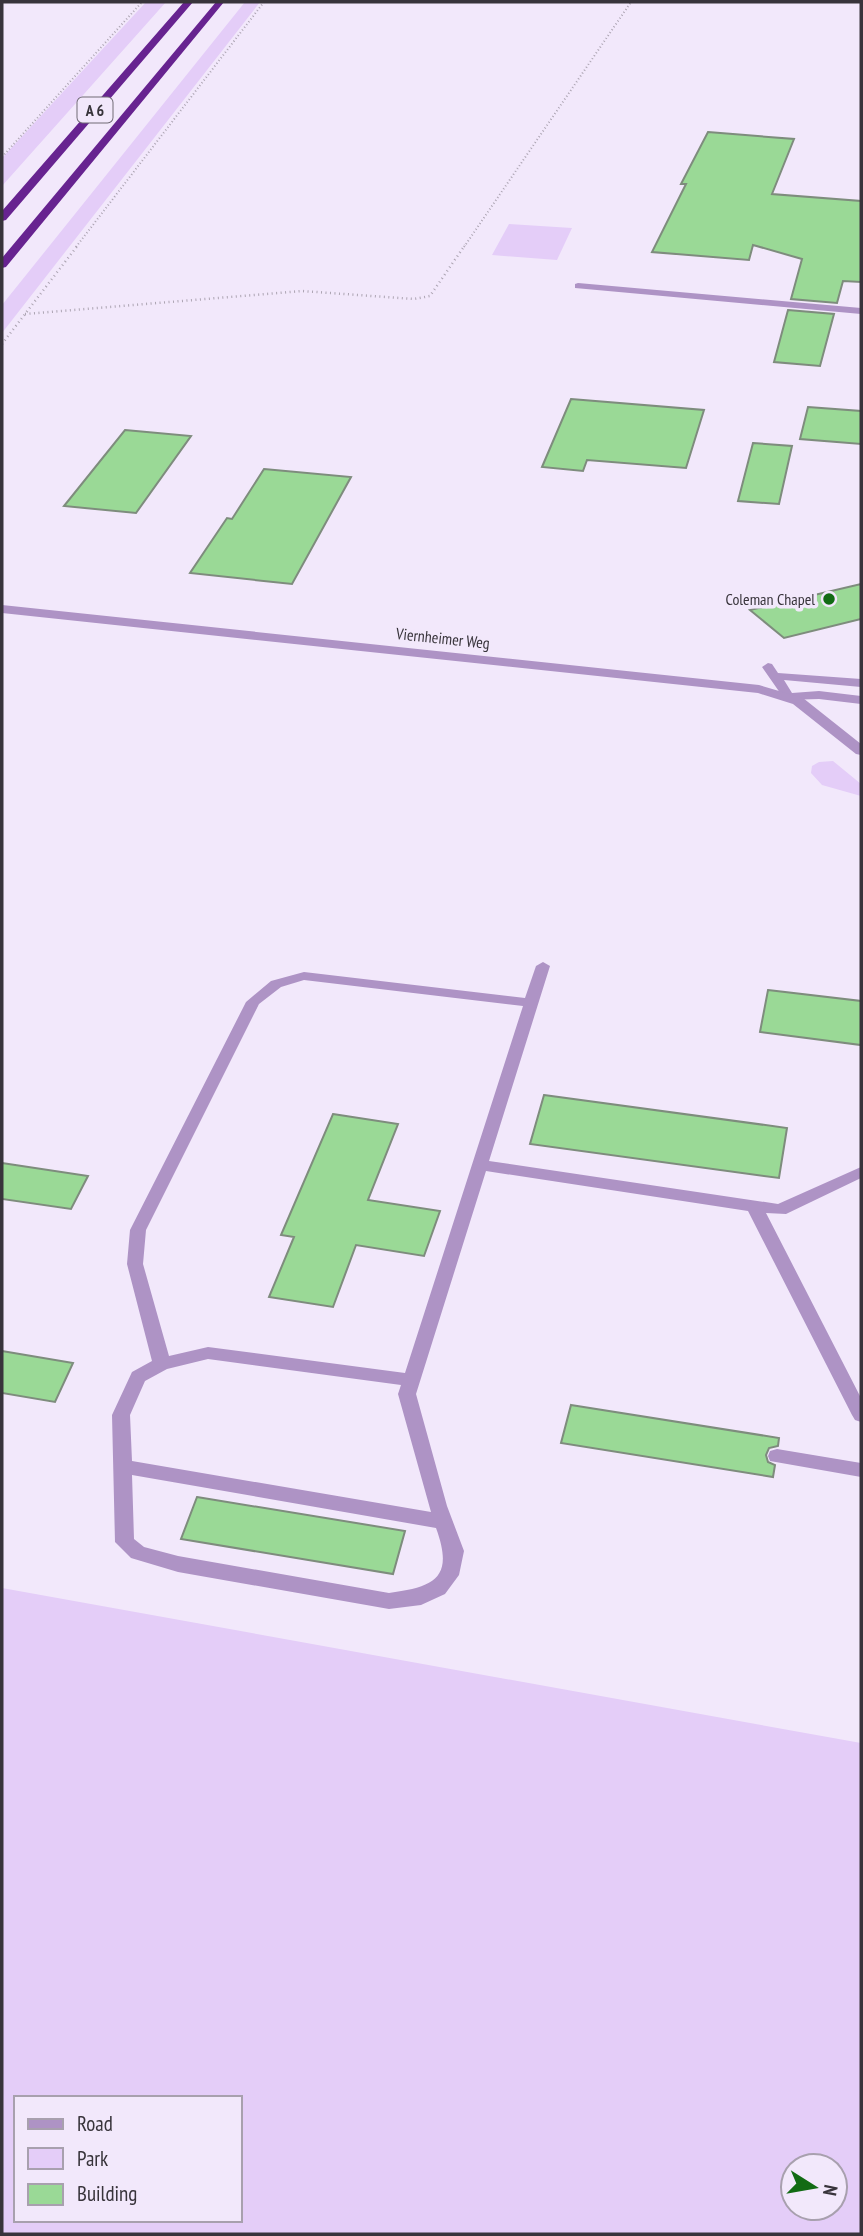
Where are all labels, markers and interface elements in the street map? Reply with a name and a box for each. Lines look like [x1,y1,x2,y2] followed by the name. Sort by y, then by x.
[78,97,112,122] road number: A 6
[726,589,815,609] place label: Coleman Chapel
[821,591,837,607] marker: Coleman Chapel
[394,623,491,653] street label: Viernheimer Weg
[14,2096,242,2222] legend
[77,2110,113,2137] text: Road
[77,2145,108,2172] text: Park
[779,2152,849,2222] north arrow
[77,2180,137,2207] text: Building
[818,2183,843,2198] text: N

